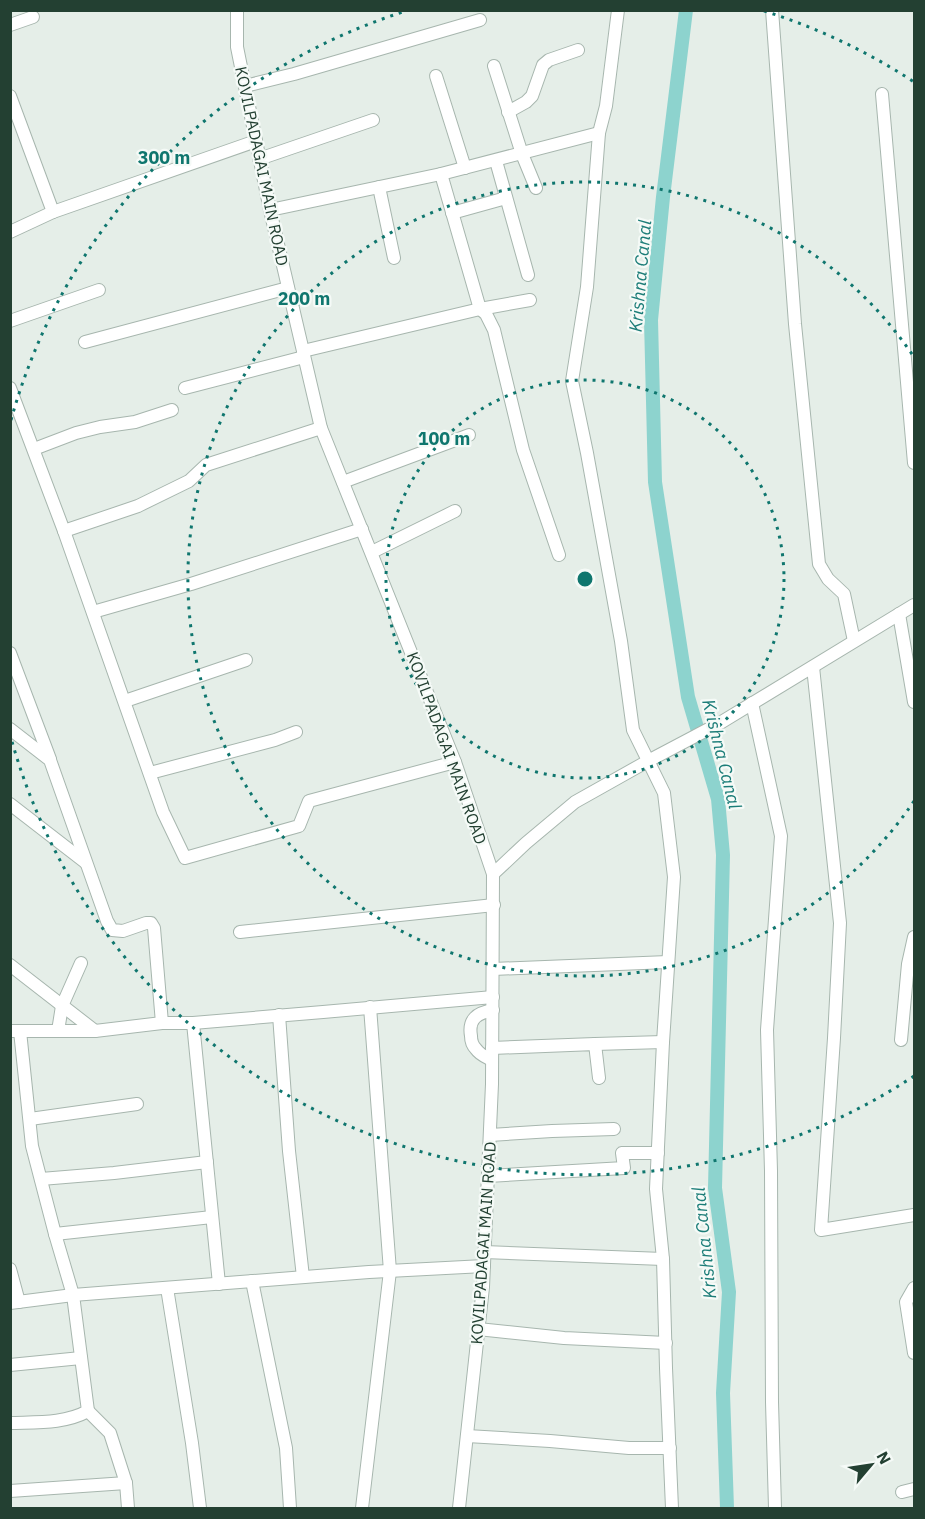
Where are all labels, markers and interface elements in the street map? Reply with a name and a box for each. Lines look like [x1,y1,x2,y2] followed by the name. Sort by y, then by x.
[231,65,293,267] street label: KOVILPADAGAI MAIN ROAD
[138,146,190,169] text: 300 m
[624,219,656,333] water label: Krishna Canal
[278,287,330,310] text: 200 m
[418,427,470,450] text: 100 m
[575,569,595,589] centre of rings
[403,649,491,847] street label: KOVILPADAGAI MAIN ROAD
[697,697,747,812] water label: Krishna Canal
[466,1141,500,1345] street label: KOVILPADAGAI MAIN ROAD
[687,1186,721,1300] water label: Krishna Canal
[841,1435,901,1495] north arrow
[873,1448,896,1468] text: N

